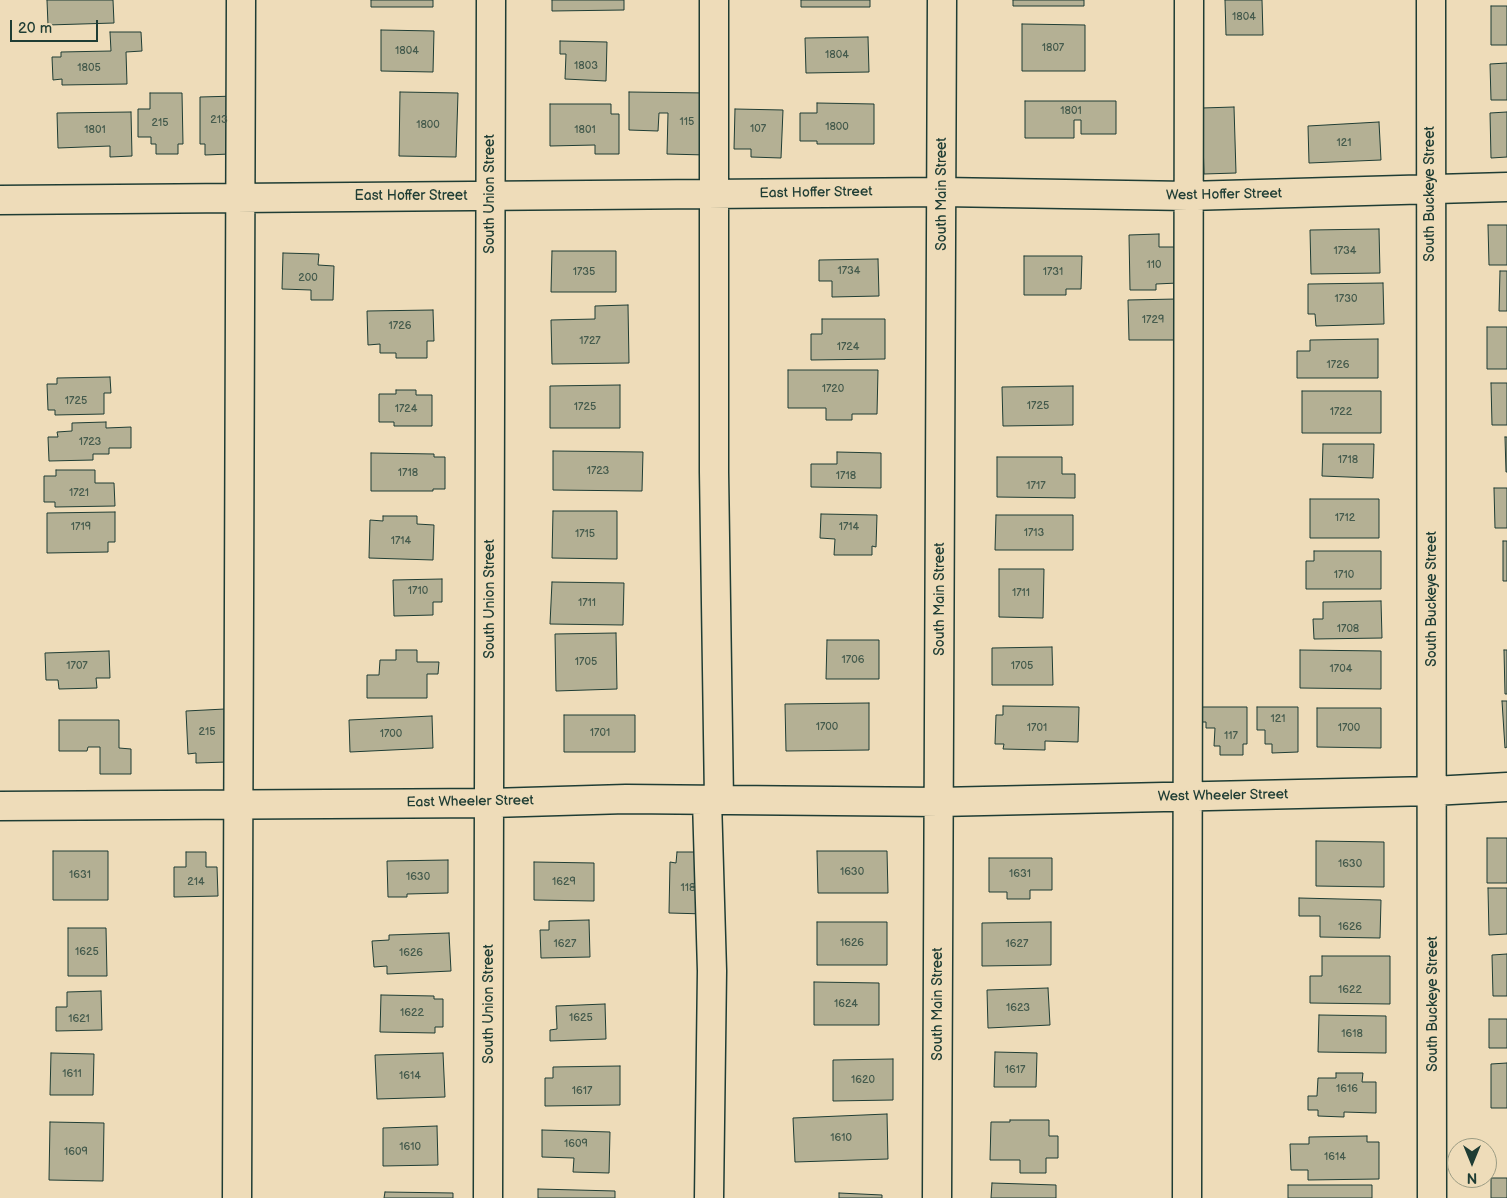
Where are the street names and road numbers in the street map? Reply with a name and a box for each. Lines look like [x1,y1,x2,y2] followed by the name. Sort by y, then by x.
[1422,126,1438,262] street label: South Buckeye Street
[482,134,498,254] street label: South Union Street
[934,137,950,251] street label: South Main Street
[759,184,873,202] street label: East Hoffer Street
[1166,186,1282,204] street label: West Hoffer Street
[355,188,467,204] street label: East Hoffer Street
[1424,531,1440,667] street label: South Buckeye Street
[482,539,498,659] street label: South Union Street
[932,542,948,656] street label: South Main Street
[1158,786,1288,806] street label: West Wheeler Street
[406,792,534,812] street label: East Wheeler Street
[1425,936,1441,1072] street label: South Buckeye Street
[481,944,497,1064] street label: South Union Street
[930,947,946,1061] street label: South Main Street

